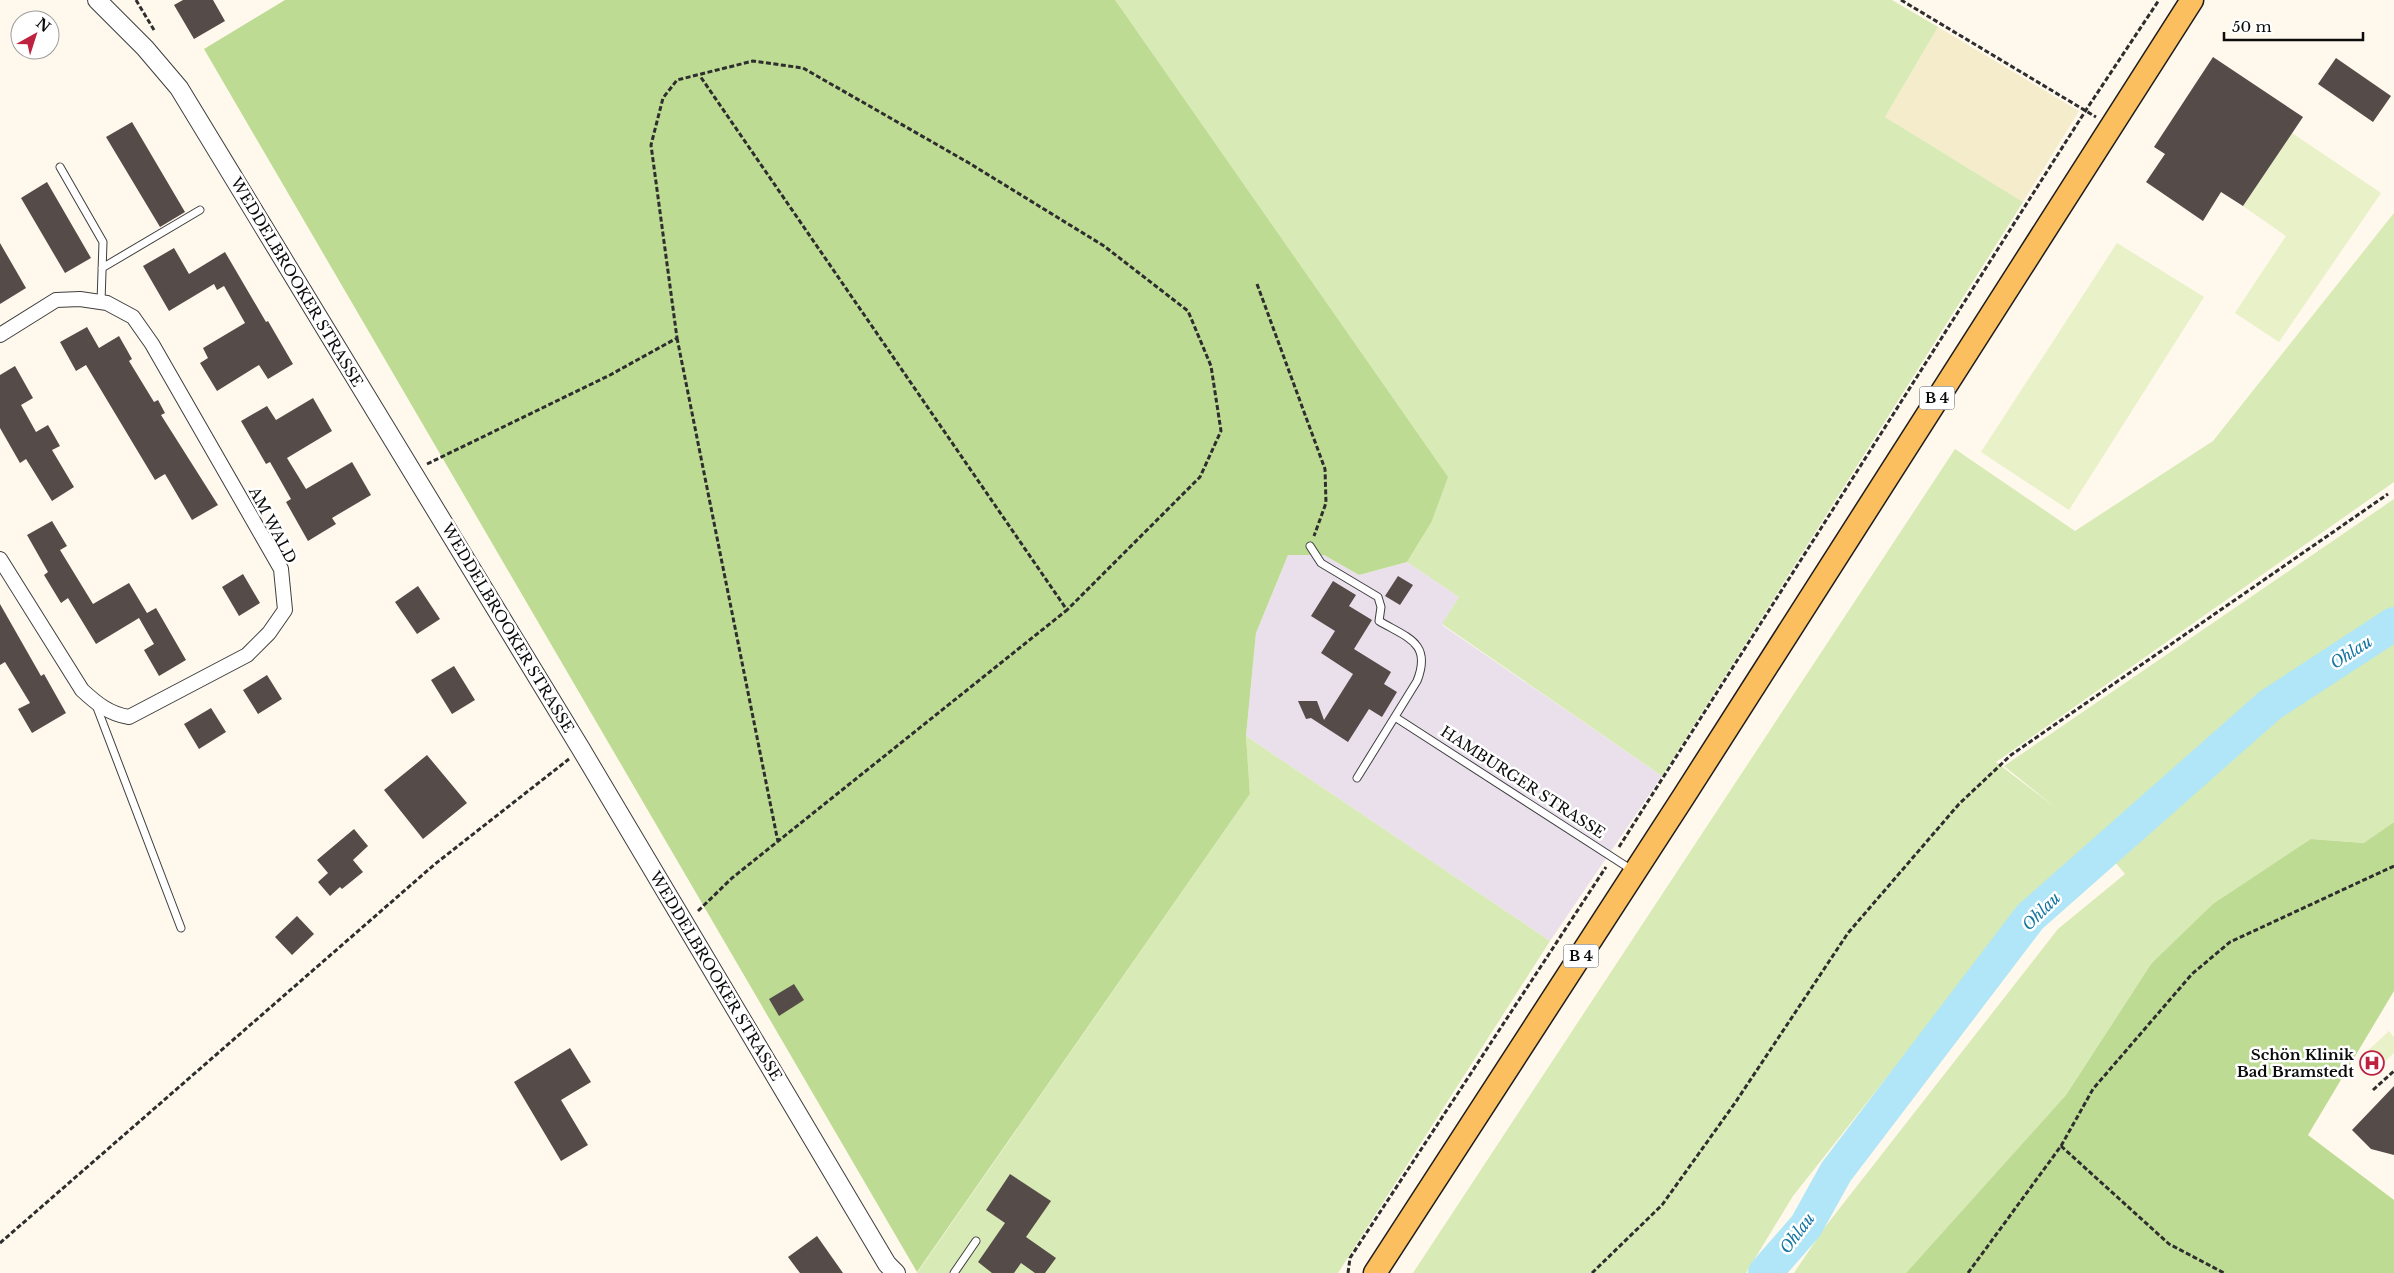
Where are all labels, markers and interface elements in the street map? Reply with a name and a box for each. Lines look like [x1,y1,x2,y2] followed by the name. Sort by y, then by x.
[10,10,60,60] north arrow
[2224,10,2363,42] scale bar
[32,14,54,36] text: N
[2232,17,2272,36] text: 50 m
[226,173,367,390] street label: WEDDELBROOKER STRASSE
[1920,386,1954,409] road number: B 4
[244,483,301,567] street label: AM WALD
[437,519,578,736] street label: WEDDELBROOKER STRASSE
[2326,631,2376,673] water label: Ohlau
[1437,722,1609,842] street label: HAMBURGER STRASSE
[645,867,786,1084] street label: WEDDELBROOKER STRASSE
[2018,888,2064,934] water label: Ohlau
[1564,944,1598,968] road number: B 4
[2237,1045,2355,1081] place label: Schön Klinik Bad Bramstedt
[2359,1050,2385,1076] hospital icon: Schön Klinik Bad Bramstedt
[1775,1209,1819,1257] water label: Ohlau

